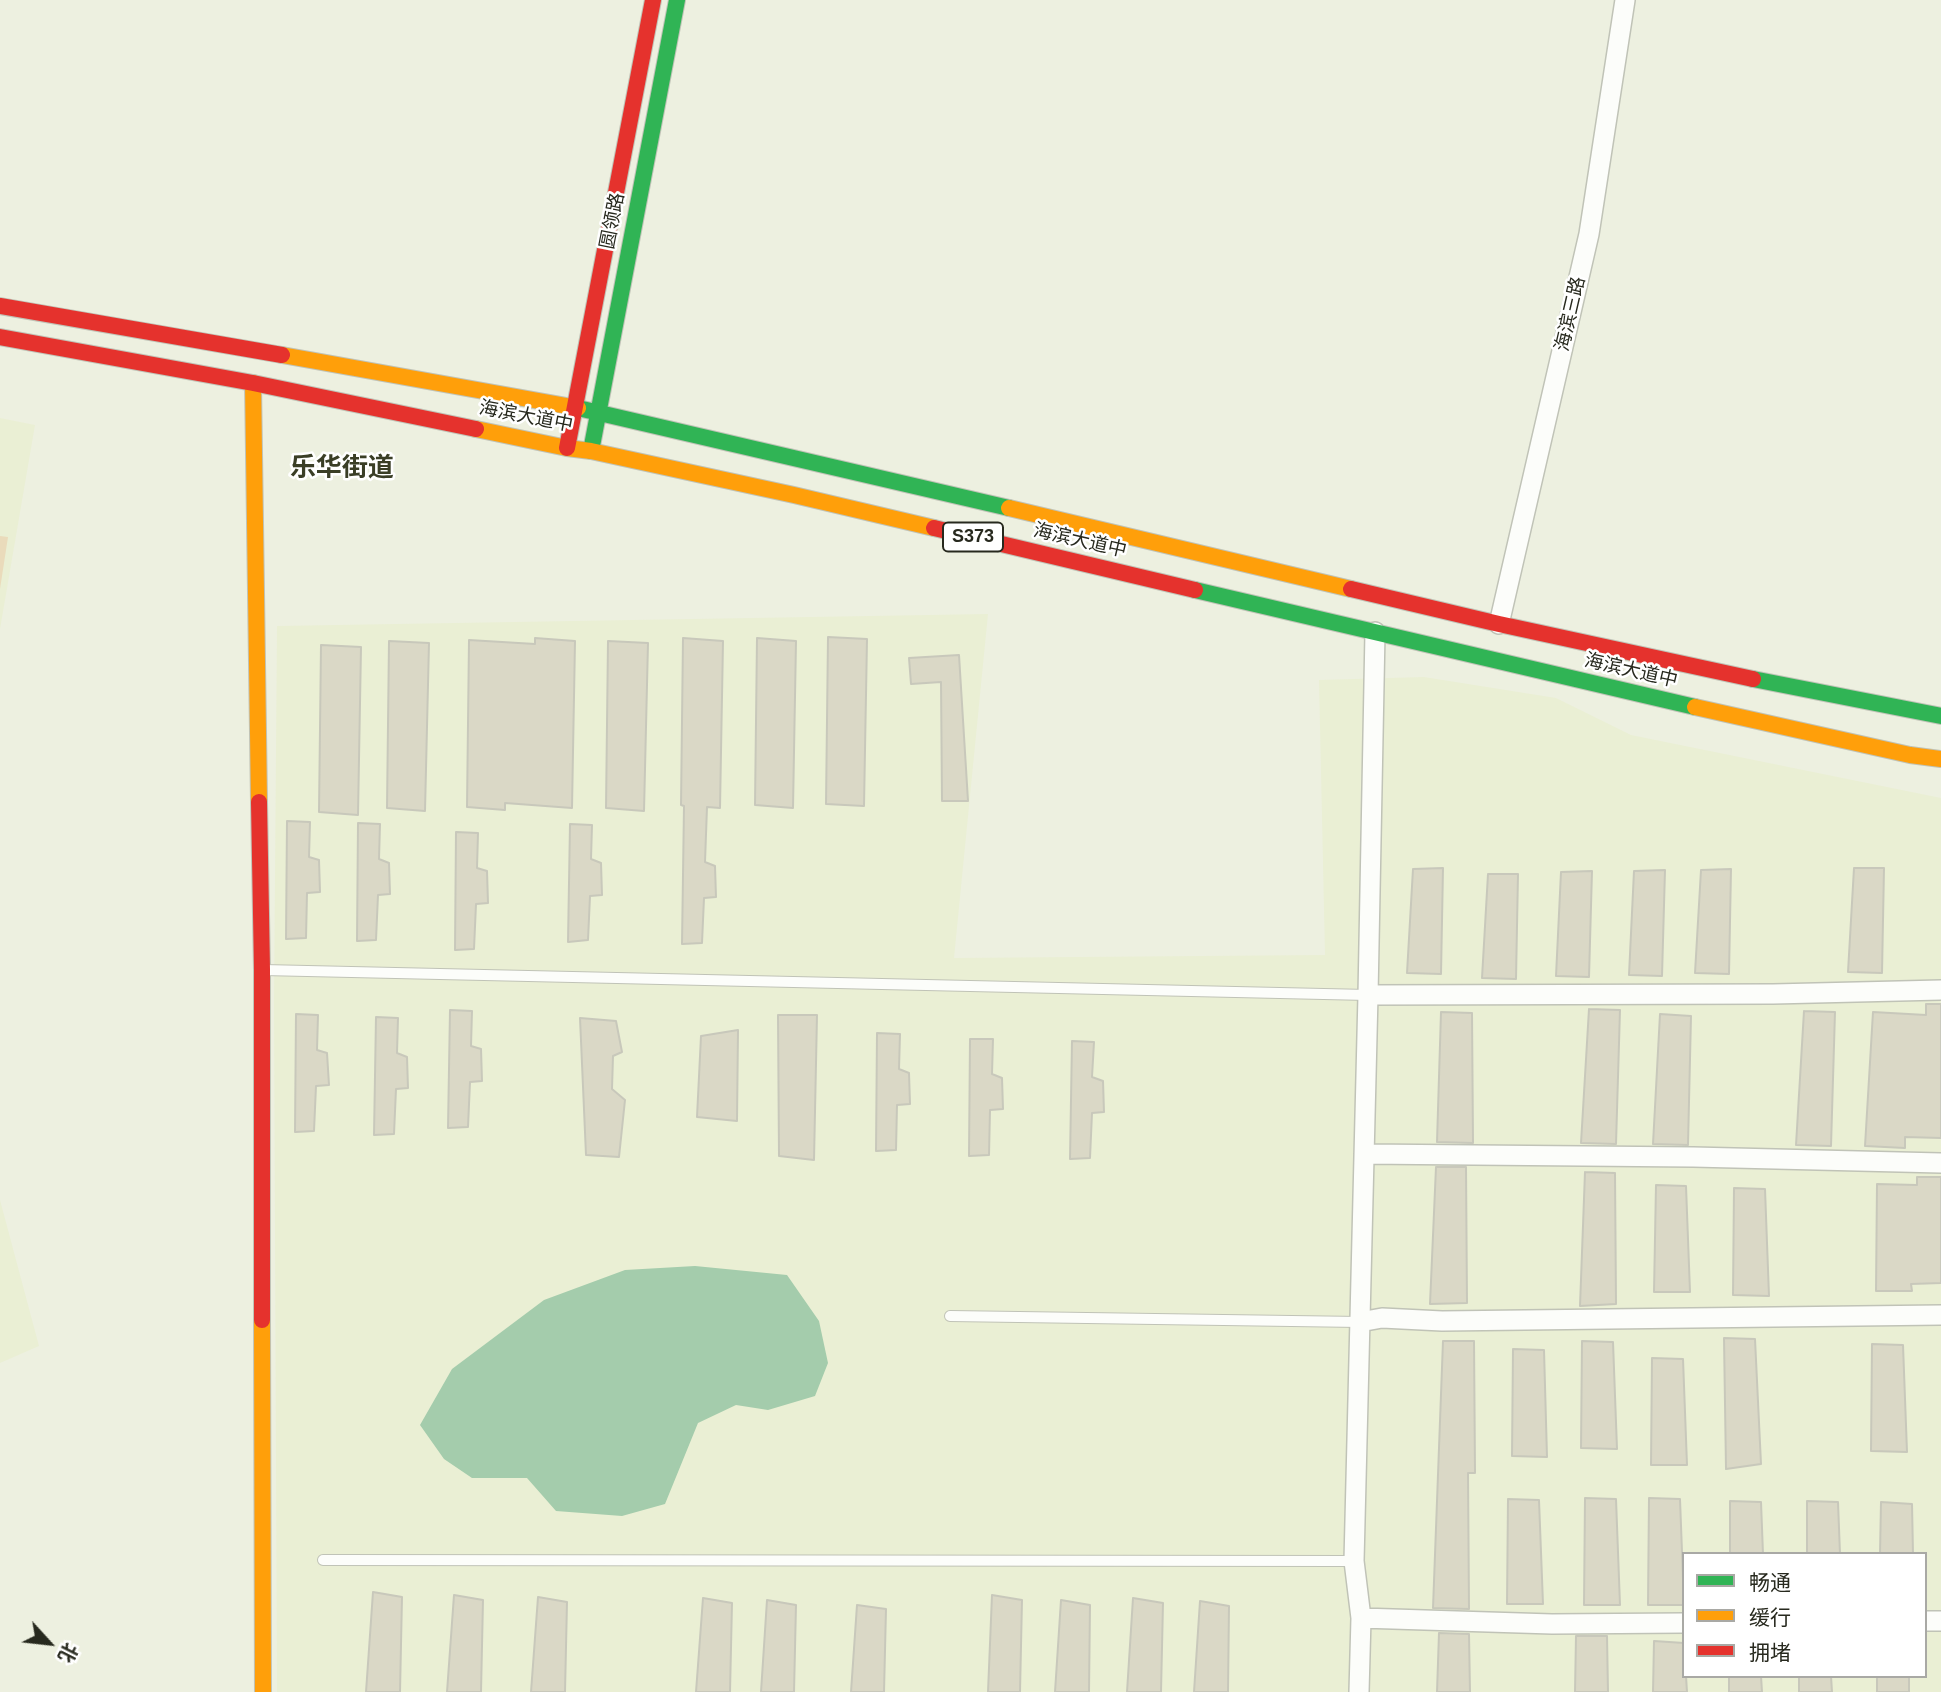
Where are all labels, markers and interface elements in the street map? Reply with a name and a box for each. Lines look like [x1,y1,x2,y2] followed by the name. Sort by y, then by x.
[596,191,630,251] street label: 圆领路
[1551,274,1591,354] street label: 海滨三路
[477,397,575,437] street label: 海滨大道中
[290,453,394,485] district label: 乐华街道
[1031,519,1129,563] street label: 海滨大道中
[943,522,1003,552] road number: S373
[1582,649,1680,693] street label: 海滨大道中
[1682,1552,1927,1678] legend
[1749,1571,1791,1594] text: 畅通
[1749,1606,1791,1629] text: 缓行
[14,1608,84,1678] north arrow
[54,1640,82,1666] text: 北
[1749,1641,1791,1664] text: 拥堵

